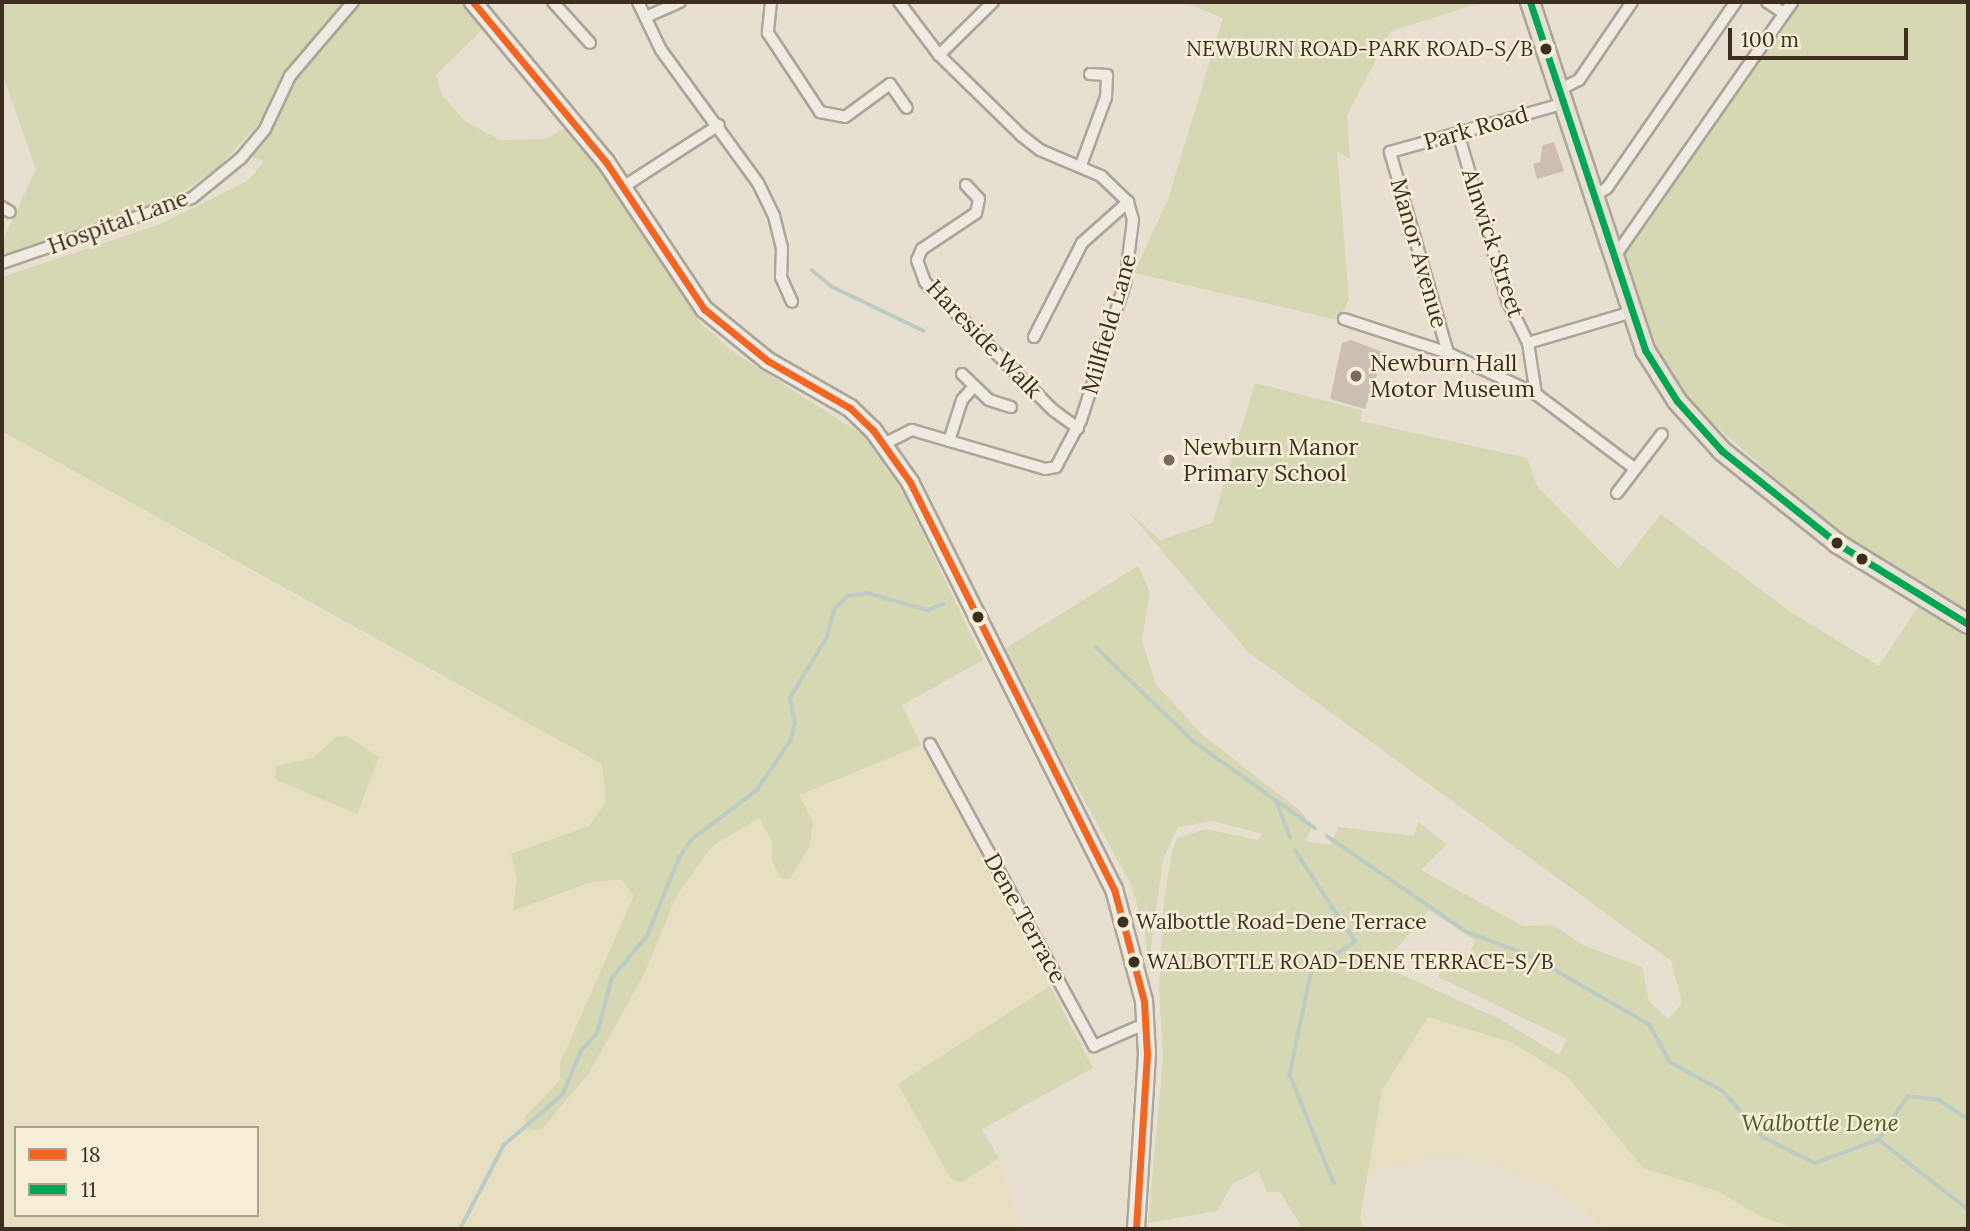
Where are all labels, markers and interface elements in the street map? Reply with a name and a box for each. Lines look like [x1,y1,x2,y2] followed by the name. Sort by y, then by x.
[1732,14,1912,58] scale bar
[1741,26,1799,53] text: 100 m
[1186,36,1533,62] place label: NEWBURN ROAD-PARK ROAD-S/B
[1539,42,1553,56] marker: NEWBURN ROAD-PARK ROAD-S/B
[1421,100,1531,156] street label: Park Road
[1456,165,1530,321] street label: Alnwick Street
[1384,175,1454,331] street label: Manor Avenue
[44,184,192,260] street label: Hospital Lane
[1076,250,1142,398] street label: Millfield Lane
[921,274,1047,404] street label: Hareside Walk
[1370,349,1535,403] place label: Newburn Hall Motor Museum
[1348,368,1364,384] marker: Newburn Hall Motor Museum
[1183,433,1359,487] place label: Newburn Manor Primary School
[1161,452,1177,468] marker: Newburn Manor Primary School
[1830,536,1844,550] unlabelled marker
[1855,552,1869,566] unlabelled marker
[971,610,985,624] unlabelled marker
[978,848,1072,988] street label: Dene Terrace
[1136,909,1427,935] place label: Walbottle Road-Dene Terrace
[1116,915,1130,929] marker: Walbottle Road-Dene Terrace
[1147,949,1554,975] place label: WALBOTTLE ROAD-DENE TERRACE-S/B
[1127,955,1141,969] marker: WALBOTTLE ROAD-DENE TERRACE-S/B
[1741,1109,1899,1137] park label: Walbottle Dene
[14,1126,259,1217] legend
[81,1141,100,1168] text: 18
[81,1176,96,1203] text: 11

